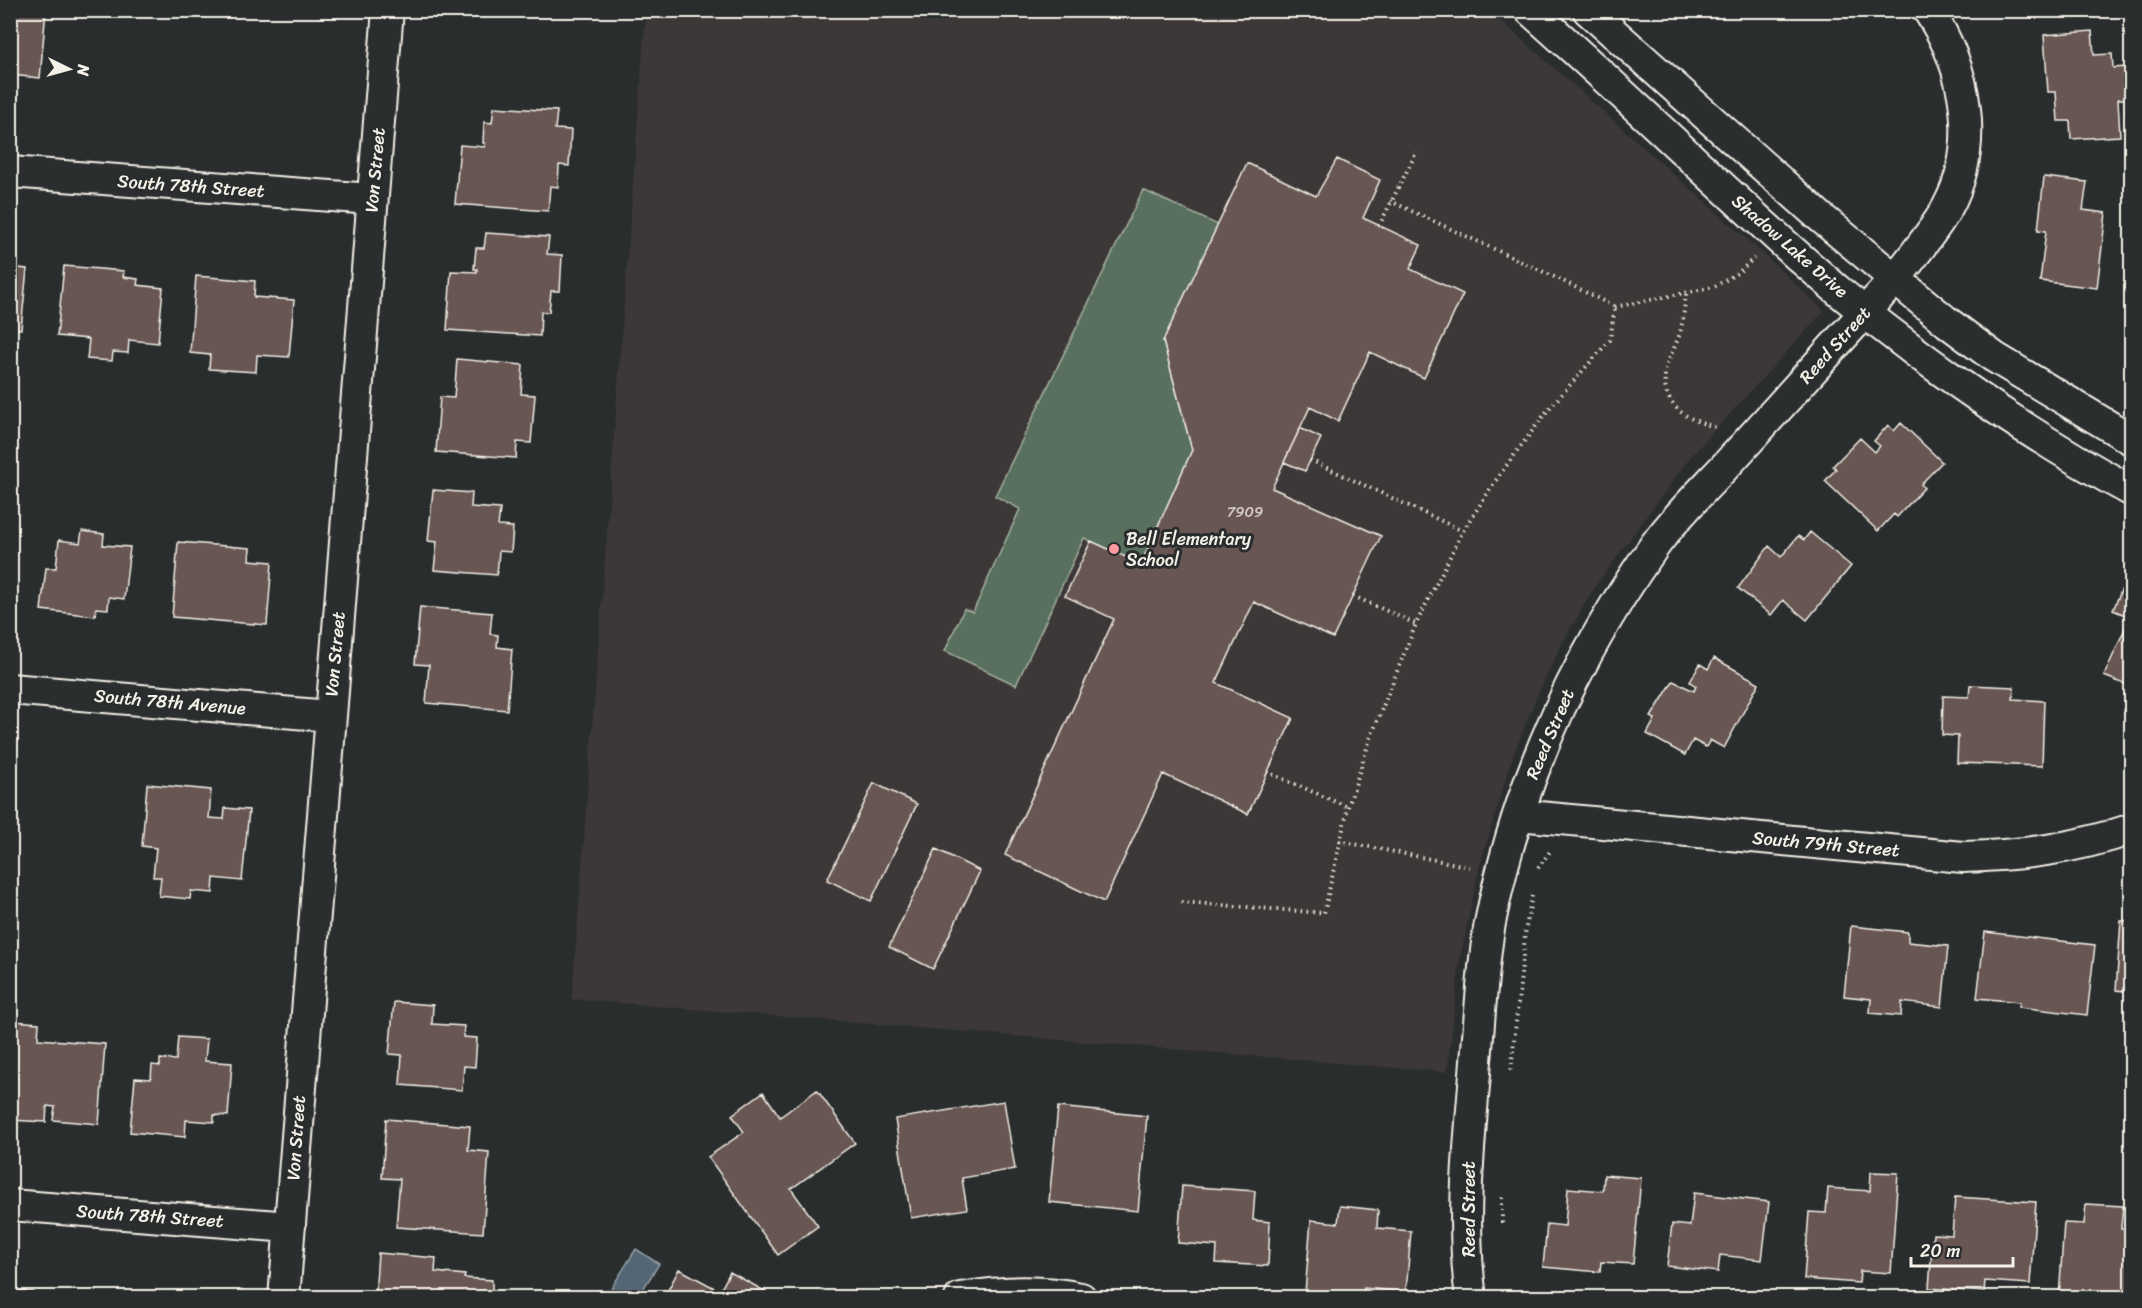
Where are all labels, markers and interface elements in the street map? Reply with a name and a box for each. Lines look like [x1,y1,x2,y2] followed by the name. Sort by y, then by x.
[39,39,99,99] north arrow
[68,62,98,78] text: N
[355,126,395,214] street label: Von Street
[116,165,266,207] street label: South 78th Street
[1724,186,1856,306] street label: Shadow Lake Drive
[1791,299,1879,391] street label: Reed Street
[1227,499,1263,525] house number: 7909
[1126,523,1252,576] place label: Bell Elementary School
[1107,542,1121,556] marker: Bell Elementary School
[315,610,355,698] street label: Von Street
[93,679,247,725] street label: South 78th Avenue
[1517,683,1584,784] street label: Reed Street
[1751,822,1901,866] street label: South 79th Street
[277,1094,315,1182] street label: Von Street
[1453,1161,1485,1257] street label: Reed Street
[75,1195,225,1237] street label: South 78th Street
[1911,1230,2013,1268] scale bar
[1920,1235,1960,1267] text: 20 m

